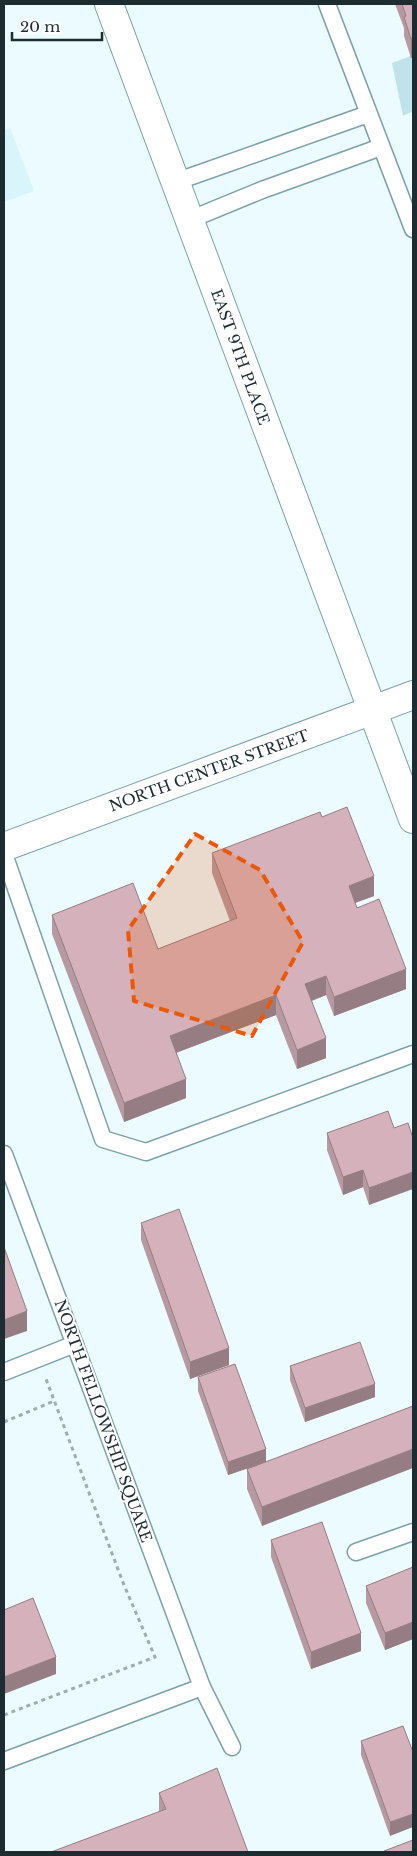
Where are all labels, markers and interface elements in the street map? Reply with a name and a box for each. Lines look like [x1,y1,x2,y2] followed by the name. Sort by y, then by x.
[12,10,102,42] scale bar
[20,17,60,36] text: 20 m
[207,286,274,427] street label: EAST 9TH PLACE
[106,725,311,816] street label: NORTH CENTER STREET
[51,1297,156,1545] street label: NORTH FELLOWSHIP SQUARE

